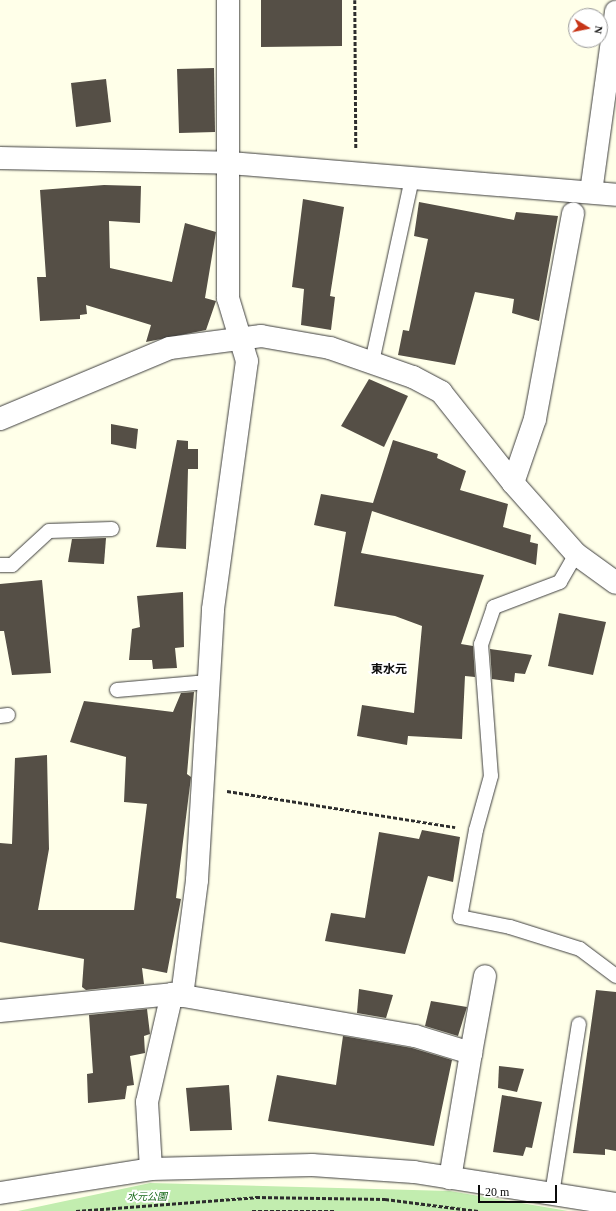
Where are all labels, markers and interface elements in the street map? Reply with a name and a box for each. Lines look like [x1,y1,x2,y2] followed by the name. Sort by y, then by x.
[568,8,608,48] north arrow
[592,25,605,35] text: N
[371,663,407,677] district label: 東水元
[480,1177,559,1203] scale bar
[485,1185,509,1199] text: 20 m
[127,1191,167,1203] park label: 水元公園

